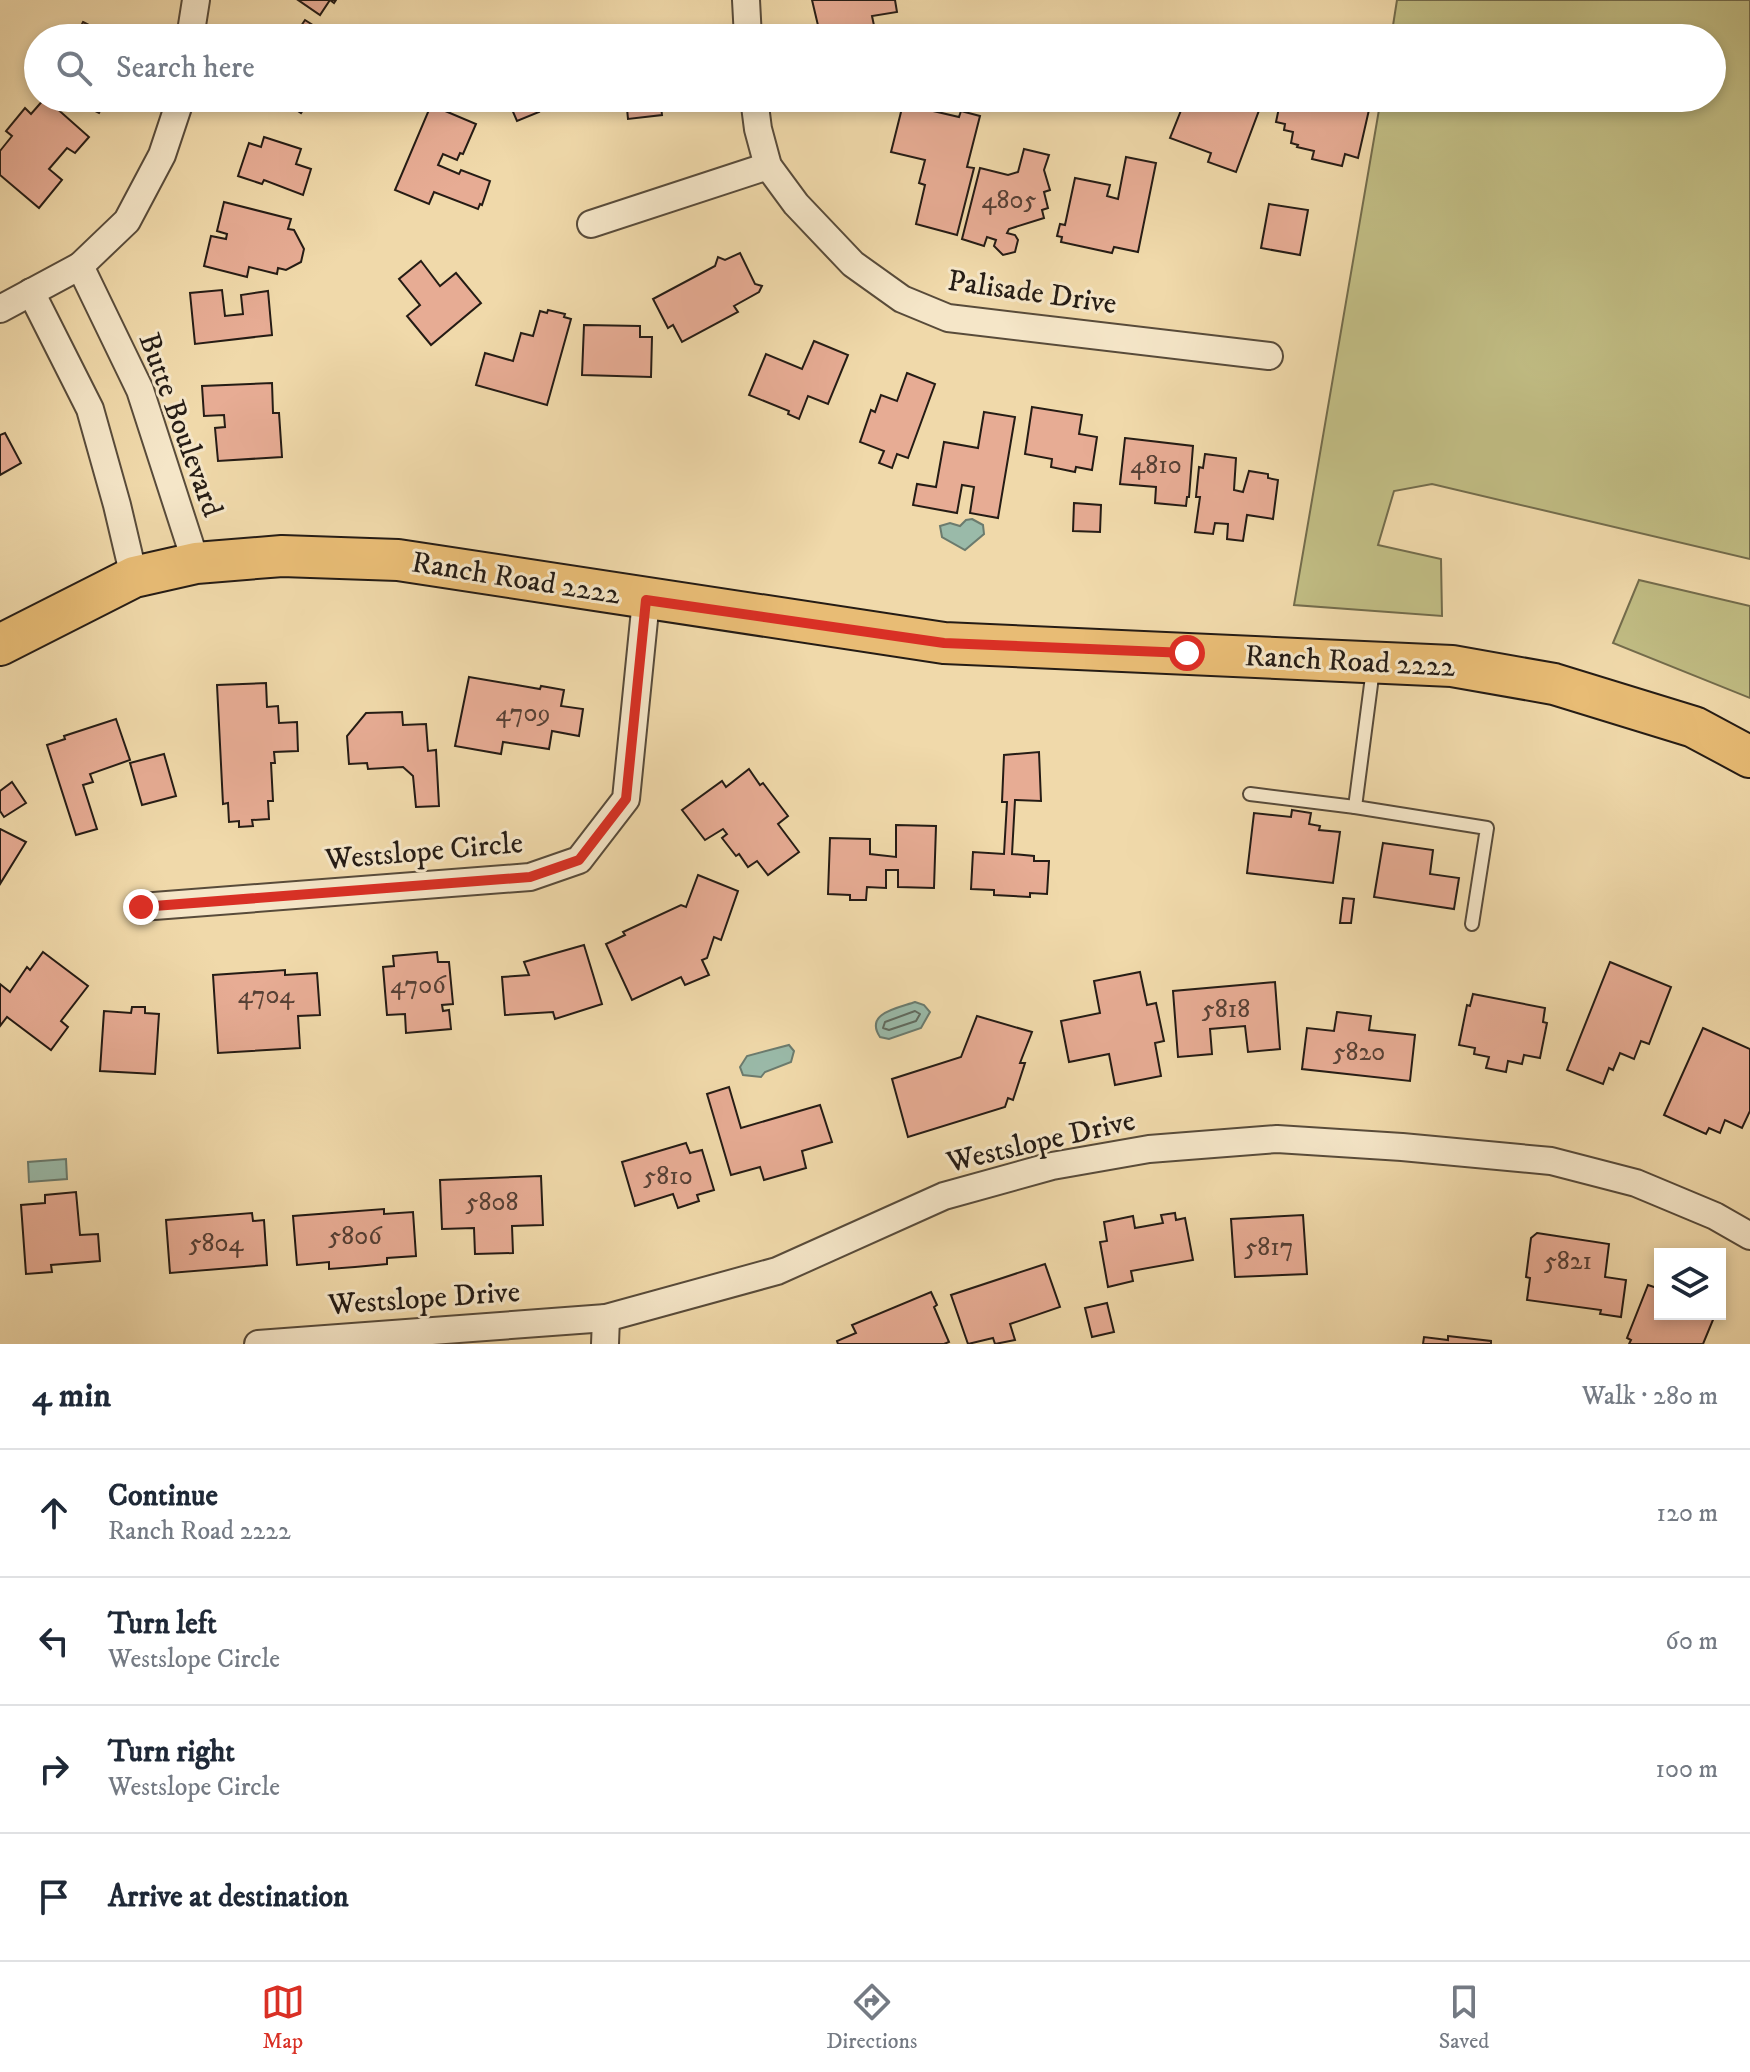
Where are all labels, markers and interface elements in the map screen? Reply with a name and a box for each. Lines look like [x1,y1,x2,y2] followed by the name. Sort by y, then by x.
[24,24,1726,112] search box
[52,46,96,90] icon: search
[116,50,255,87] text: Search here
[982,184,1037,217] house number: 4805
[945,263,1119,323] street label: Palisade Drive
[130,328,230,522] street label: Butte Boulevard
[1130,449,1182,482] house number: 4810
[409,544,623,614] street label: Ranch Road 2222
[1169,635,1205,671] route start
[1244,638,1457,686] street label: Ranch Road 2222
[496,697,550,730] house number: 4709
[323,825,524,879] street label: Westslope Circle
[123,889,159,925] route end
[390,969,447,1002] house number: 4706
[238,979,295,1012] house number: 4704
[1202,993,1250,1026] house number: 5818
[1333,1036,1385,1069] house number: 5820
[942,1102,1139,1182] street label: Westslope Drive
[643,1160,693,1193] house number: 5810
[466,1186,518,1219] house number: 5808
[328,1220,383,1253] house number: 5806
[189,1227,244,1260] house number: 5804
[1244,1231,1294,1264] house number: 5817
[1544,1245,1592,1278] house number: 5821
[1654,1248,1726,1320] map controls
[1654,1248,1726,1320] button: layers
[326,1274,521,1324] street label: Westslope Drive
[32,1375,111,1417] text: 4 min
[1582,1380,1718,1413] text: Walk · 280 m
[108,1478,218,1515] text: Continue
[32,1491,76,1535] icon: ahead
[1657,1497,1718,1530] text: 120 m
[108,1515,291,1548] text: Ranch Road 2222
[108,1606,217,1643] text: Turn left
[32,1619,76,1663] icon: left
[1665,1625,1718,1658] text: 60 m
[108,1643,280,1676] text: Westslope Circle
[108,1734,235,1771] text: Turn right
[32,1747,76,1791] icon: right
[1655,1753,1718,1786] text: 100 m
[108,1771,280,1804] text: Westslope Circle
[32,1875,76,1919] icon: arrive
[108,1879,349,1916] text: Arrive at destination
[261,1980,305,2055] tab: Map
[826,1980,917,2055] tab: Directions
[1439,1980,1489,2055] tab: Saved

